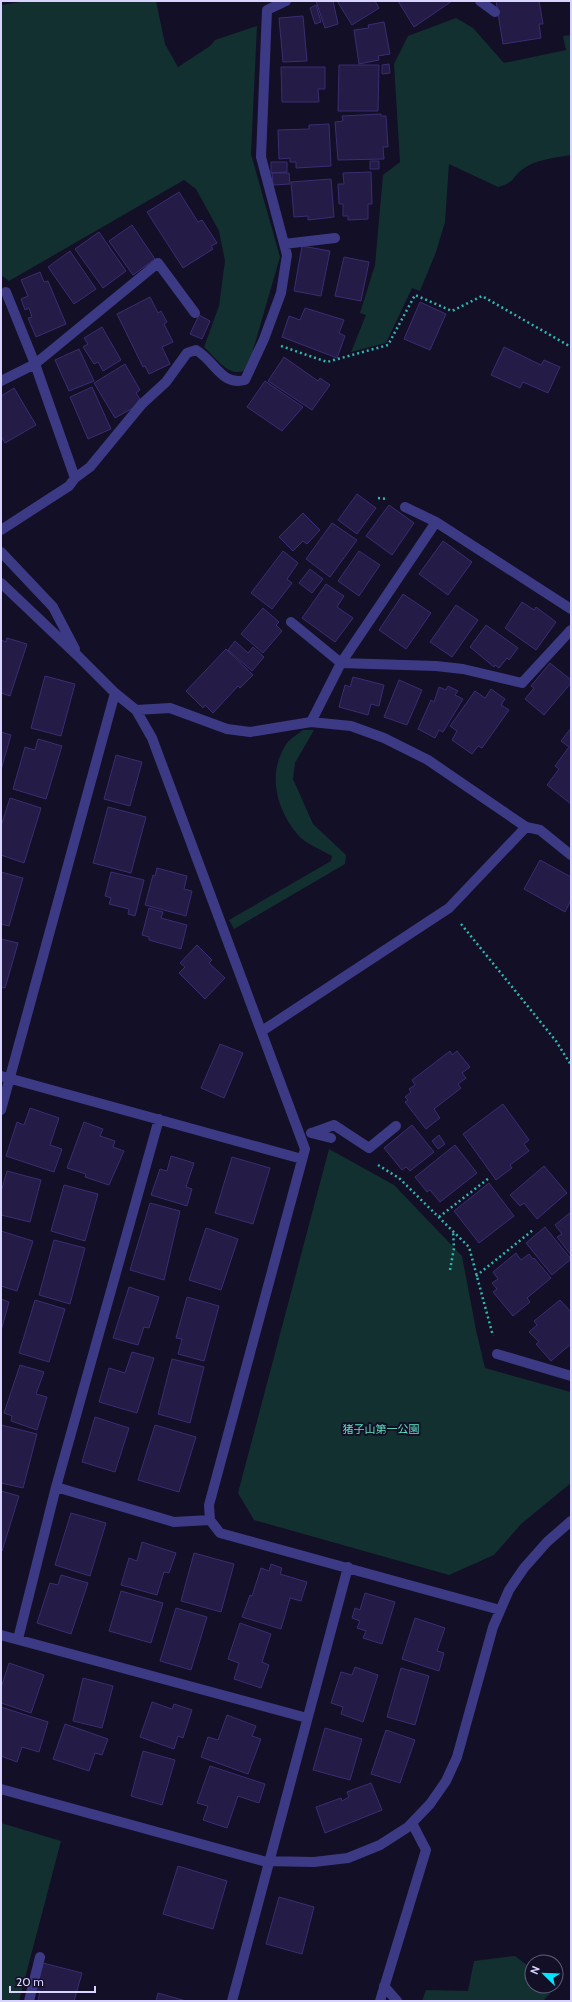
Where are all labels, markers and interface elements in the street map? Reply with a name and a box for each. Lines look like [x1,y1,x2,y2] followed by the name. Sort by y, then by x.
[343,1422,420,1436] park label: 猪子山第一公園
[524,1954,564,1994] north arrow
[527,1964,543,1976] text: N
[10,1968,95,1994] scale bar
[16,1974,44,1989] text: 20 m

